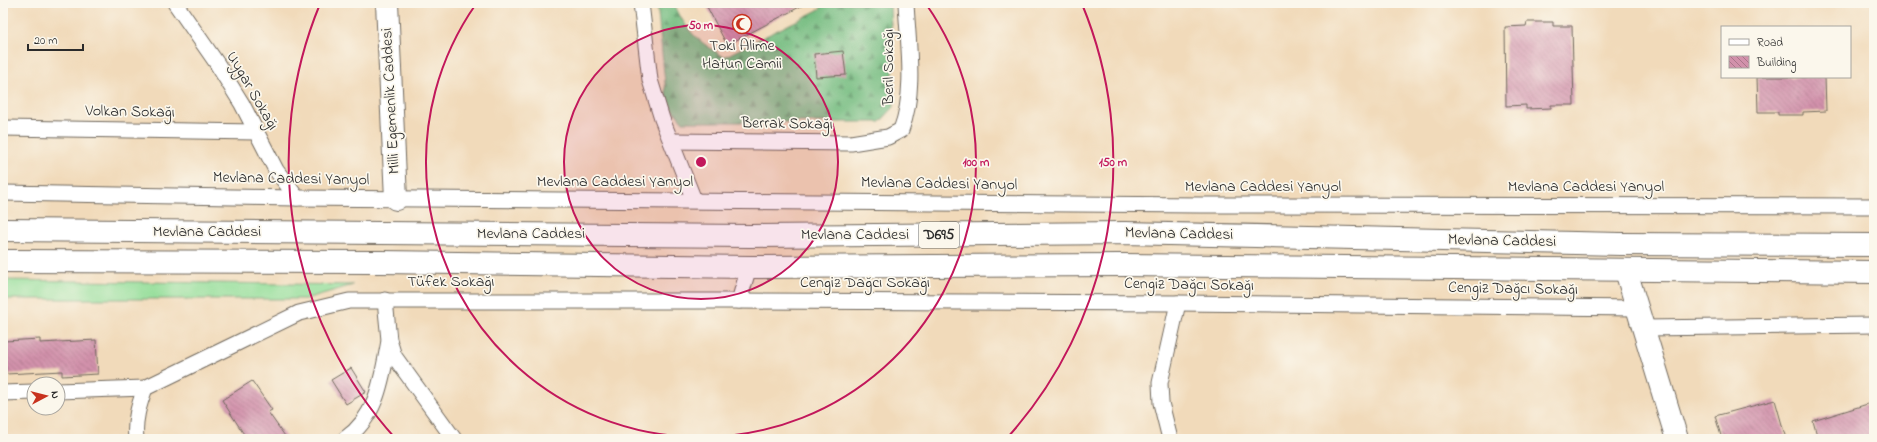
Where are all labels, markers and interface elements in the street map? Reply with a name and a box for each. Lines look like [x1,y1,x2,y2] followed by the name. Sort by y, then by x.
[731,13,753,35] mosque icon: Toki Alime Hatun Camii
[689,17,714,35] text: 50 m
[28,26,83,52] scale bar
[1721,26,1851,78] legend
[375,27,407,175] street label: Milli Egemenlik Caddesi
[877,29,901,106] street label: Beril Sokağı
[34,32,57,50] text: 20 m
[702,34,782,76] place label: Toki Alime Hatun Camii
[1757,34,1783,52] text: Road
[220,47,284,135] street label: Uygar Sokağı
[1756,54,1796,73] text: Building
[84,99,175,125] street label: Volkan Sokağı
[740,111,833,137] street label: Berrak Sokağı
[963,154,990,172] text: 100 m
[1099,154,1128,172] text: 150 m
[694,155,708,169] centre of rings
[213,166,370,192] street label: Mevlana Caddesi Yanyol
[537,170,693,194] street label: Mevlana Caddesi Yanyol
[861,171,1018,197] street label: Mevlana Caddesi Yanyol
[1185,175,1341,199] street label: Mevlana Caddesi Yanyol
[1508,175,1664,199] street label: Mevlana Caddesi Yanyol
[153,220,261,244] street label: Mevlana Caddesi
[1125,221,1234,247] street label: Mevlana Caddesi
[477,222,585,246] street label: Mevlana Caddesi
[919,222,959,248] road number: D695
[801,223,909,247] street label: Mevlana Caddesi
[1448,228,1557,254] street label: Mevlana Caddesi
[408,270,494,294] street label: Tüfek Sokağı
[800,271,930,295] street label: Cengiz Dağcı Sokağı
[1124,272,1254,298] street label: Cengiz Dağcı Sokağı
[1448,276,1578,302] street label: Cengiz Dağcı Sokağı
[26,376,66,416] north arrow
[47,390,63,400] text: N

